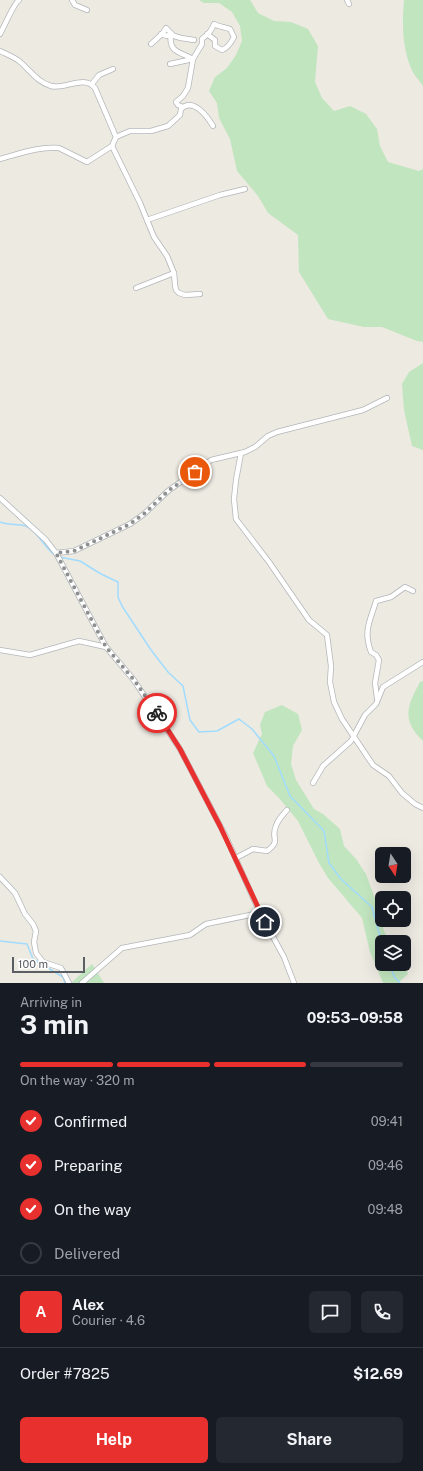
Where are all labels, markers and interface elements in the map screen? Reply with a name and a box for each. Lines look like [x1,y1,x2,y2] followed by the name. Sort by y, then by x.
[178,455,212,489] pin
[184,461,206,483] icon: bag
[137,693,177,733] courier
[146,702,168,724] icon: bike
[375,847,411,883] north arrow
[375,847,411,971] map controls
[375,891,411,927] button: locate
[248,905,282,939] pin
[254,911,276,933] icon: home
[375,935,411,971] button: layers
[12,955,85,974] scale bar
[18,958,48,970] text: 100 m
[20,995,82,1010] text: Arriving in
[20,1009,89,1040] text: 3 min
[307,1009,403,1026] text: 09:53–09:58
[20,1073,134,1088] text: On the way · 320 m
[20,1110,42,1132] icon: check
[54,1113,127,1130] text: Confirmed
[371,1114,403,1129] text: 09:41
[20,1154,42,1176] icon: check
[54,1157,123,1174] text: Preparing
[368,1158,403,1173] text: 09:46
[20,1198,42,1220] icon: check
[54,1201,131,1218] text: On the way
[368,1202,403,1217] text: 09:48
[54,1245,120,1262] text: Delivered
[309,1291,351,1333] button: chat
[361,1291,403,1333] button: phone
[72,1296,104,1313] text: Alex
[36,1303,46,1320] text: A
[72,1313,145,1328] text: Courier · 4.6
[20,1365,110,1382] text: Order #7825
[353,1365,403,1382] text: $12.69
[20,1417,208,1463] button: Help
[216,1417,403,1463] button: Share

